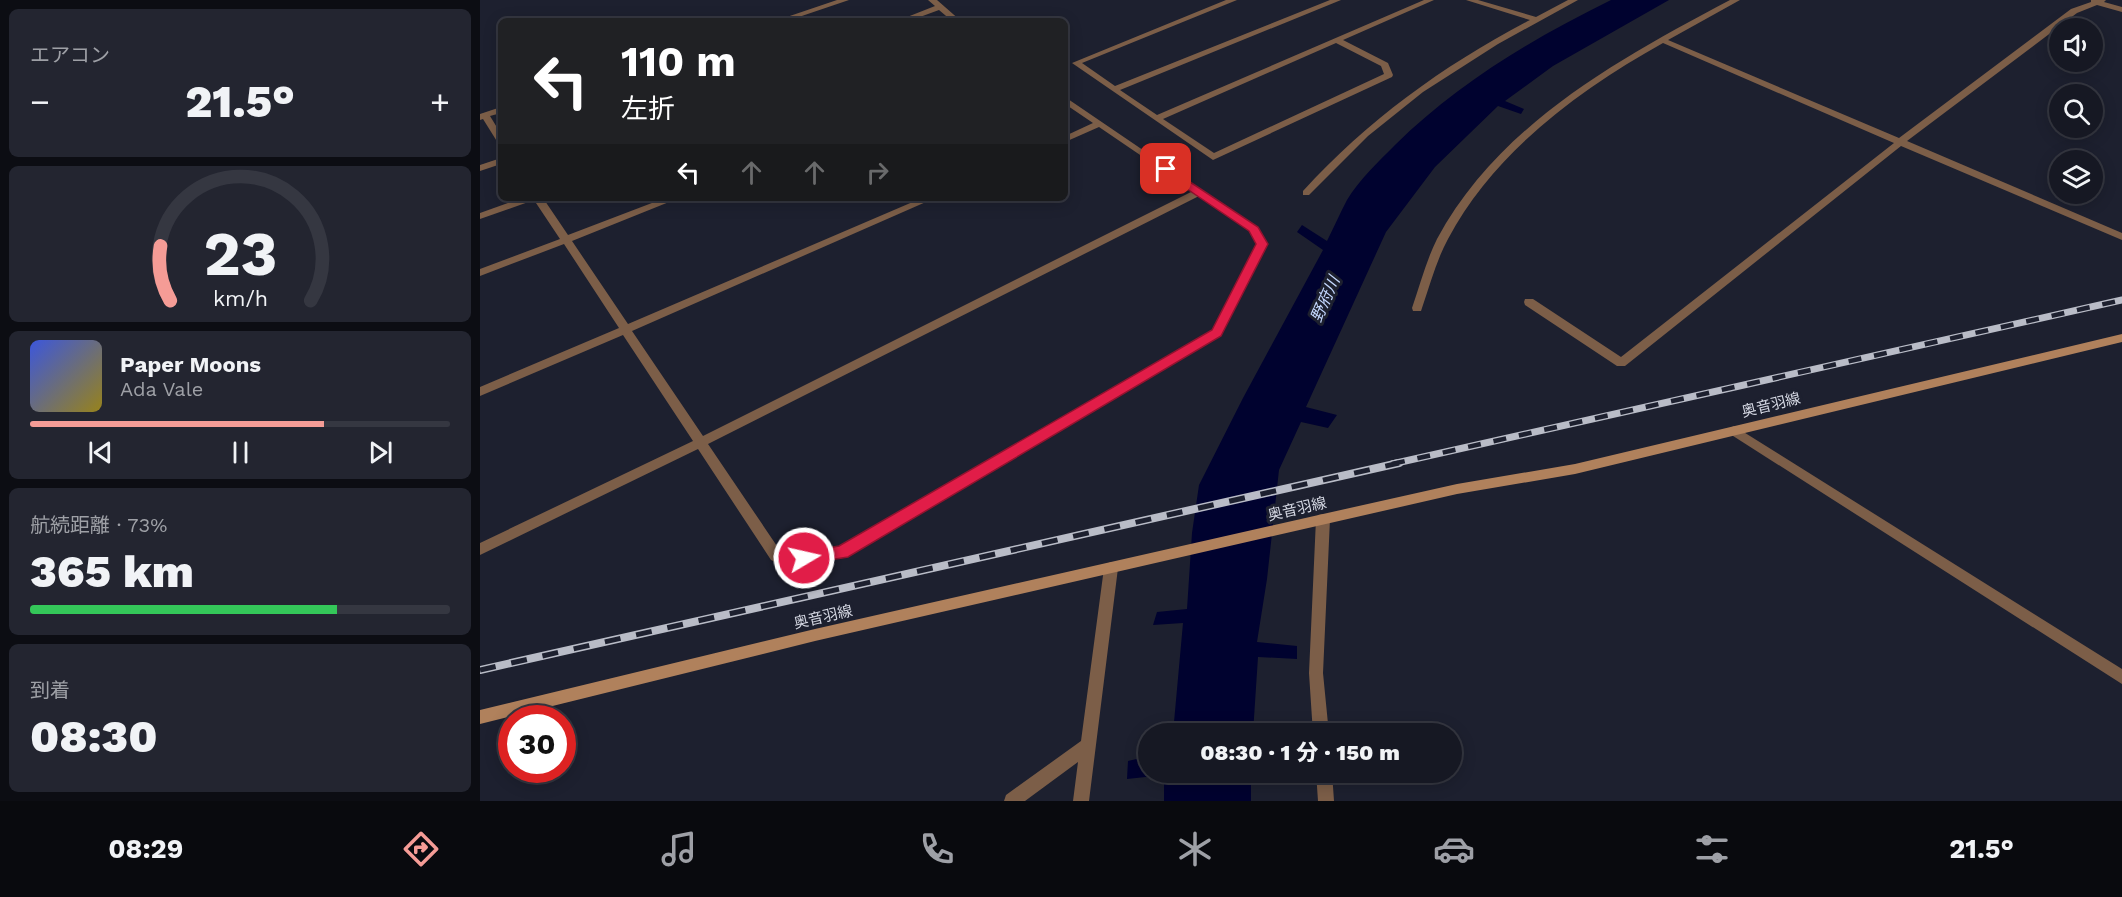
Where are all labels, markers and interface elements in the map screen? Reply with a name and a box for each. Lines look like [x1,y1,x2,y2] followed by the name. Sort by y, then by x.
[2049,18,2103,204] map controls
[2049,18,2103,72] button: sound
[621,37,736,86] text: 110 m
[522,42,600,120] icon: left
[30,43,110,67] text: エアコン
[185,75,295,128] text: 21.5°
[30,82,50,121] text: −
[430,82,450,121] text: +
[2049,84,2103,138] button: search
[621,93,675,125] text: 左折
[1140,143,1191,194] pin
[2049,150,2103,204] button: layers
[1149,152,1182,185] icon: arrive
[672,156,705,189] icon: left
[735,156,768,189] icon: ahead
[798,156,831,189] icon: ahead
[861,156,894,189] icon: right
[203,217,277,290] text: 23
[1307,271,1344,325] water label: 野府川
[212,286,268,311] text: km/h
[120,352,261,377] text: Paper Moons
[120,377,203,401] text: Ada Vale
[1740,389,1802,421] street label: 奥音羽線
[84,436,117,469] icon: previous
[224,436,257,469] icon: pause
[364,436,397,469] icon: next
[1266,493,1328,525] street label: 奥音羽線
[30,513,167,537] text: 航続距離 · 73%
[772,526,836,590] position arrow
[30,545,194,598] text: 365 km
[792,601,854,633] street label: 奥音羽線
[30,678,70,702] text: 到着
[498,705,576,783] speed limit sign: 30
[30,710,158,763] text: 08:30
[1200,740,1400,765] text: 08:30 · 1 分 · 150 m
[400,828,442,870] icon: directions
[658,828,700,870] icon: music
[916,828,958,870] icon: phone
[1174,828,1216,870] icon: climate
[1433,828,1475,870] icon: car
[1691,828,1733,870] icon: filters
[108,833,183,865] text: 08:29
[1949,833,2014,865] text: 21.5°

